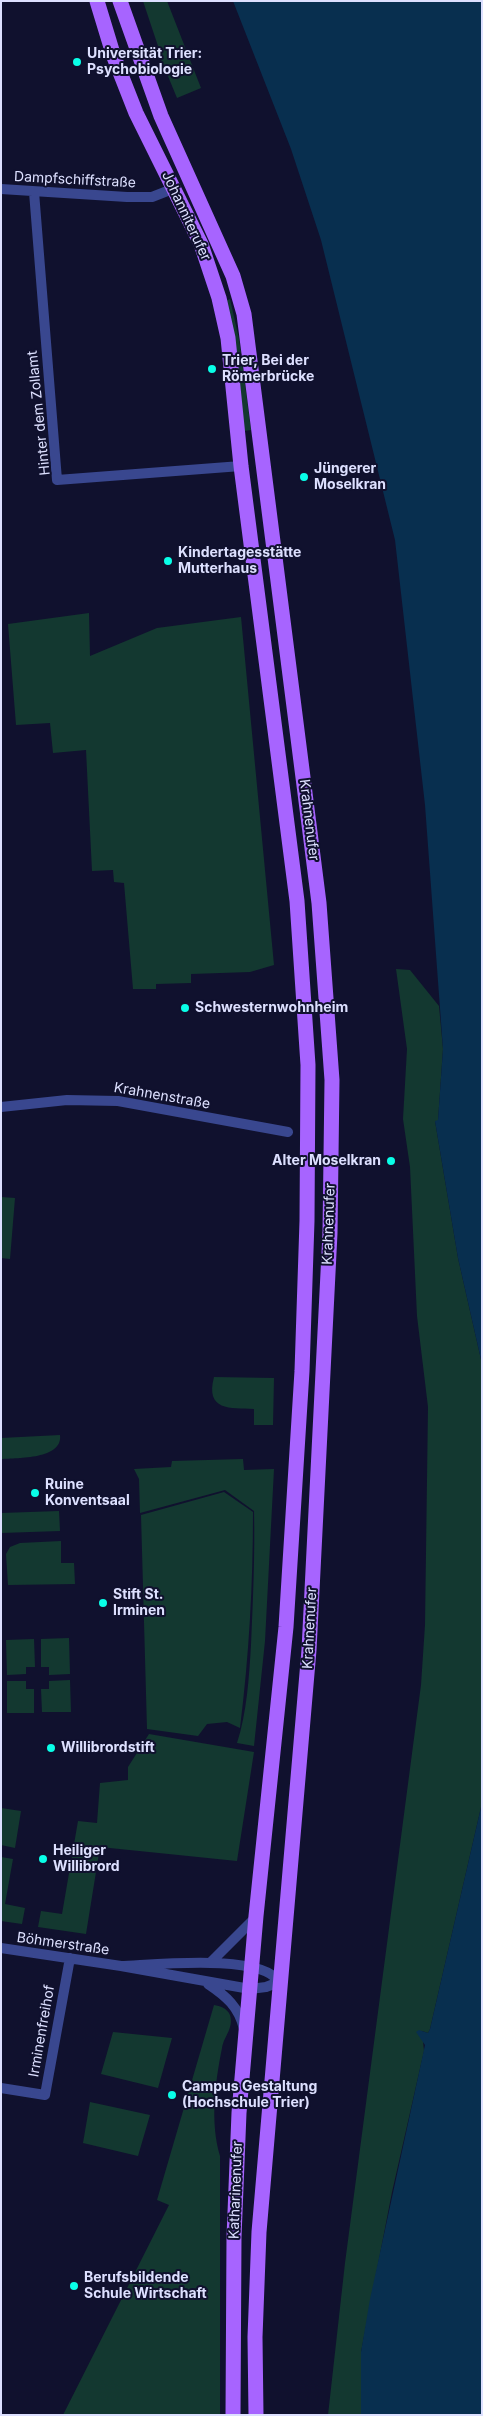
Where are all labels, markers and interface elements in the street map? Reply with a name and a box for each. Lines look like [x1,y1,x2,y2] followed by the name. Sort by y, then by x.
[87,46,202,78] place label: Universität Trier: Psychobiologie
[71,56,83,68] marker: Universität Trier: Psychobiologie
[14,168,136,192] street label: Dampfschiffstraße
[158,169,214,263] street label: Johanniterufer
[24,350,54,476] street label: Hinter dem Zollamt
[222,353,314,386] place label: Trier, Bei der Römerbrücke
[206,363,218,375] marker: Trier, Bei der Römerbrücke
[314,461,386,494] place label: Jüngerer Moselkran
[298,471,310,483] marker: Jüngerer Moselkran
[178,545,301,578] place label: Kindertagesstätte Mutterhaus
[162,555,174,567] marker: Kindertagesstätte Mutterhaus
[296,778,322,862] street label: Krahnenufer
[195,1000,348,1016] place label: Schwesternwohnheim
[179,1002,191,1014] marker: Schwesternwohnheim
[113,1079,211,1113] street label: Krahnenstraße
[272,1153,381,1169] place label: Alter Moselkran
[385,1155,397,1167] marker: Alter Moselkran
[319,1183,339,1265] street label: Krahnenufer
[45,1477,130,1510] place label: Ruine Konventsaal
[29,1487,41,1499] marker: Ruine Konventsaal
[113,1587,165,1620] place label: Stift St. Irminen
[299,1587,321,1669] street label: Krahnenufer
[97,1597,109,1609] marker: Stift St. Irminen
[61,1740,155,1756] place label: Willibrordstift
[45,1742,57,1754] marker: Willibrordstift
[53,1843,120,1875] place label: Heiliger Willibrord
[37,1853,49,1865] marker: Heiliger Willibrord
[16,1929,110,1959] street label: Böhmerstraße
[26,1984,58,2078] street label: Irminenfreihof
[182,2079,317,2112] place label: Campus Gestaltung (Hochschule Trier)
[166,2089,178,2101] marker: Campus Gestaltung (Hochschule Trier)
[226,2141,246,2239] street label: Katharinenufer
[84,2270,207,2302] place label: Berufsbildende Schule Wirtschaft
[68,2280,80,2292] marker: Berufsbildende Schule Wirtschaft

